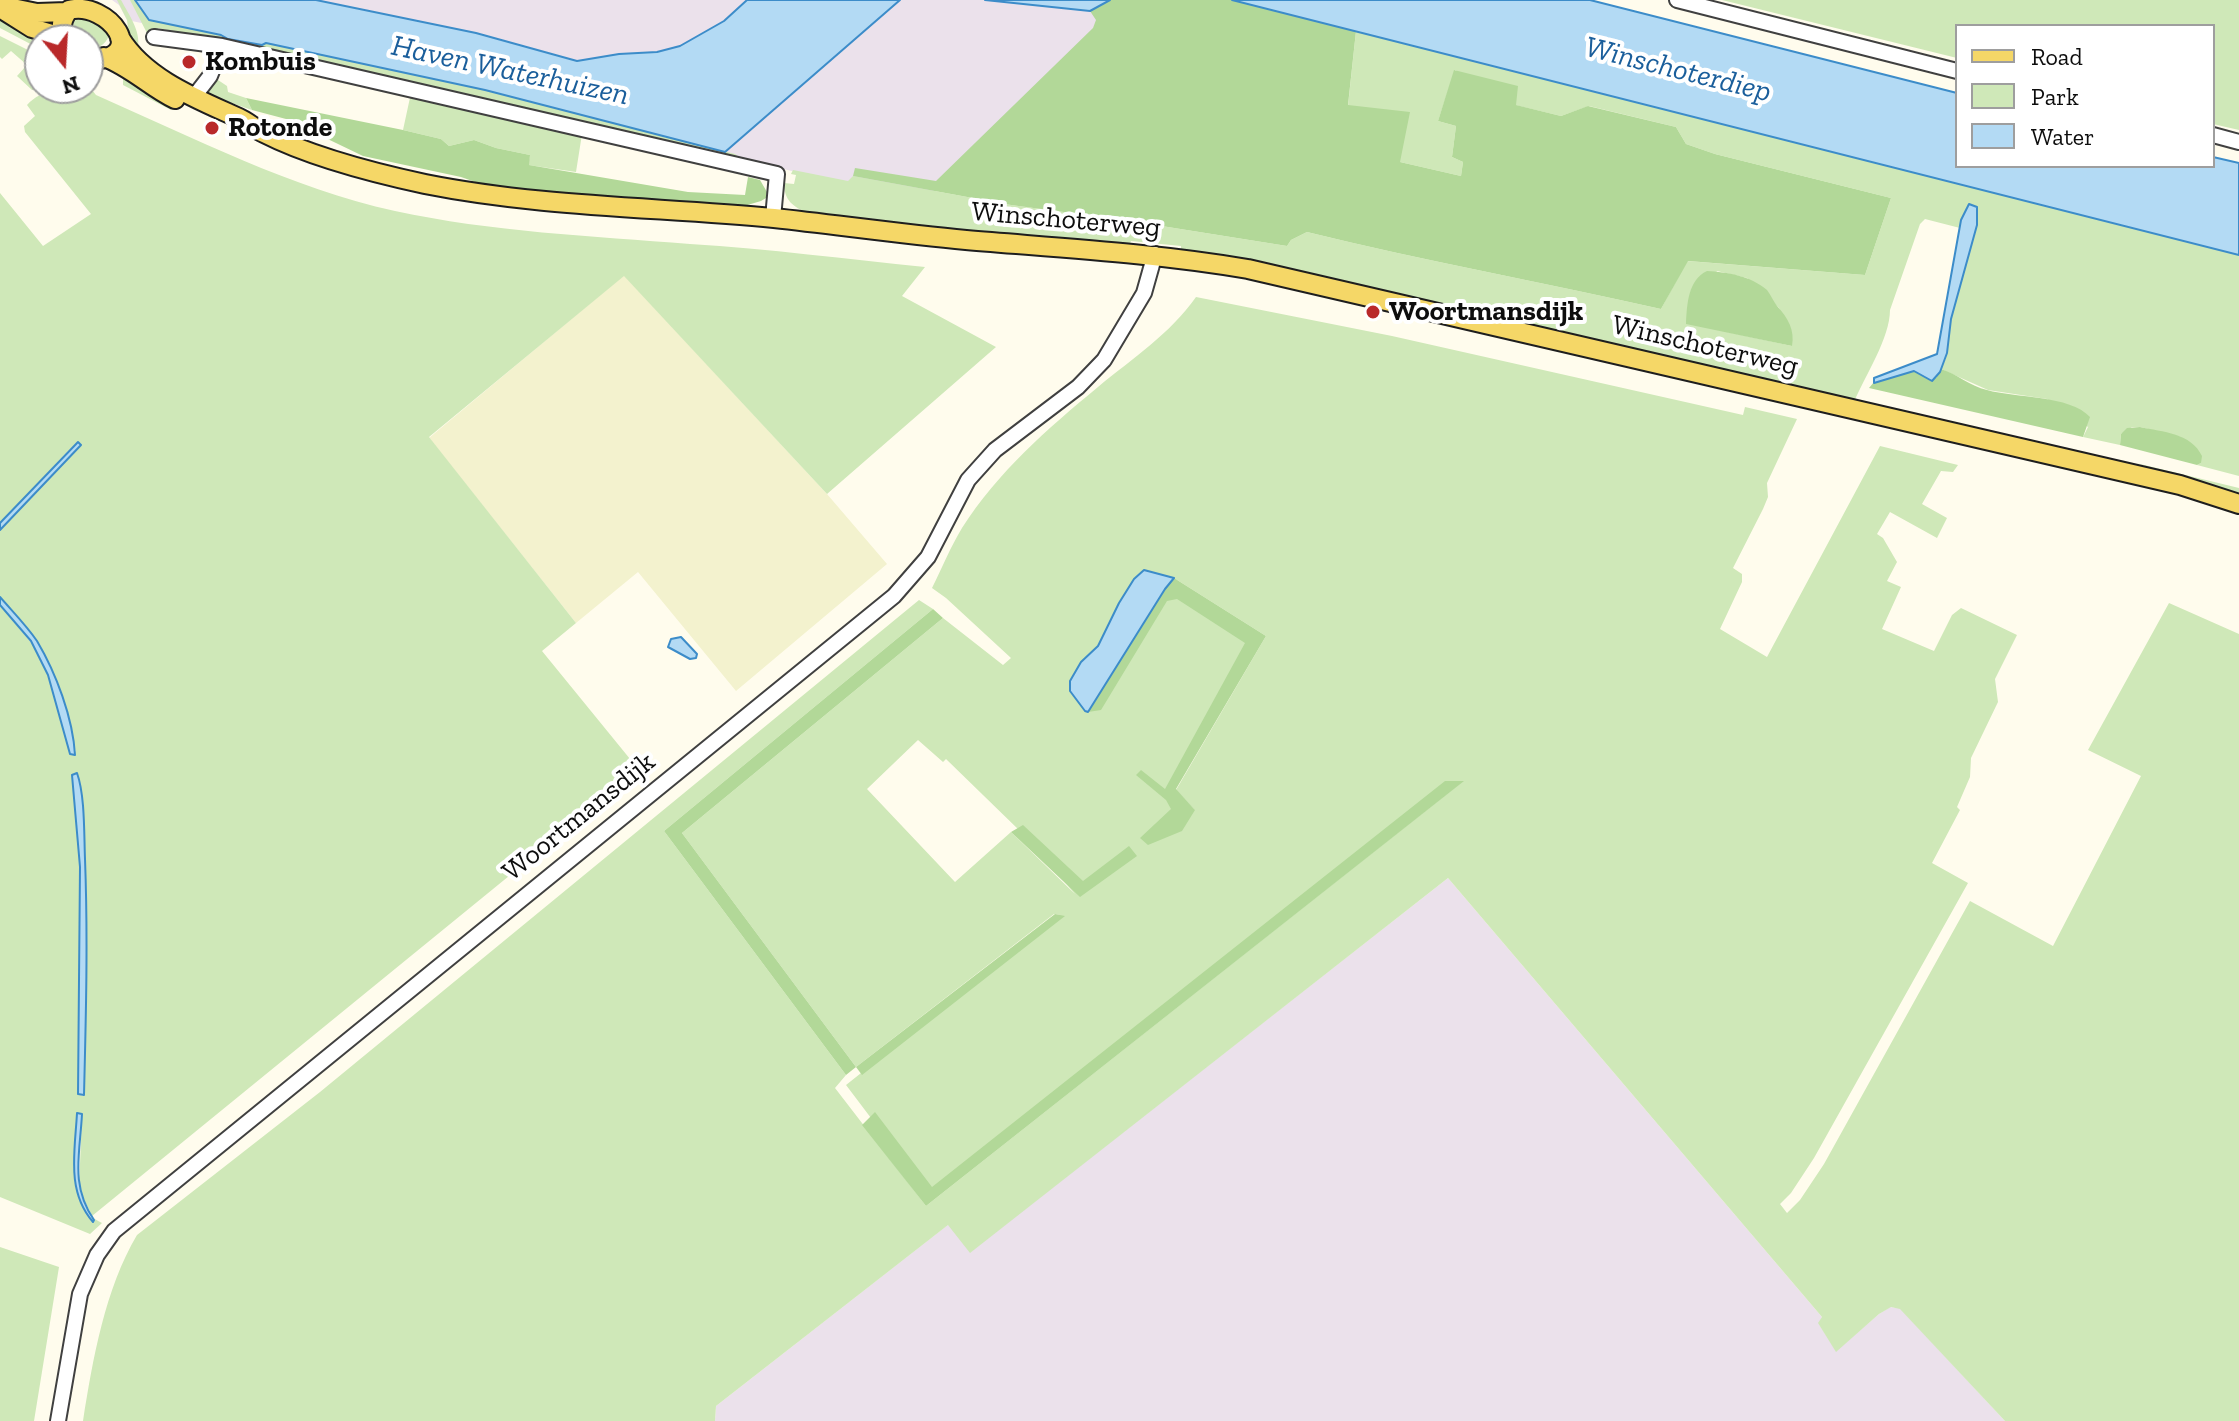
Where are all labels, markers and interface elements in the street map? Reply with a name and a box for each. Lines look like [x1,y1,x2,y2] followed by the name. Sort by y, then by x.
[24,24,104,104] north arrow
[1955,24,2215,168] legend
[388,28,632,114] water label: Haven Waterhuizen
[1581,29,1775,111] water label: Winschoterdiep
[2031,42,2083,71] text: Road
[205,45,316,79] place label: Kombuis
[180,53,198,71] marker: Kombuis
[59,70,83,101] text: N
[2031,82,2079,111] text: Park
[228,111,332,145] place label: Rotonde
[203,119,221,137] marker: Rotonde
[2031,122,2094,151] text: Water
[970,195,1162,245] street label: Winschoterweg
[1389,295,1583,329] place label: Woortmansdijk
[1364,303,1382,321] marker: Woortmansdijk
[1609,308,1801,384] street label: Winschoterweg
[496,745,662,889] street label: Woortmansdijk

